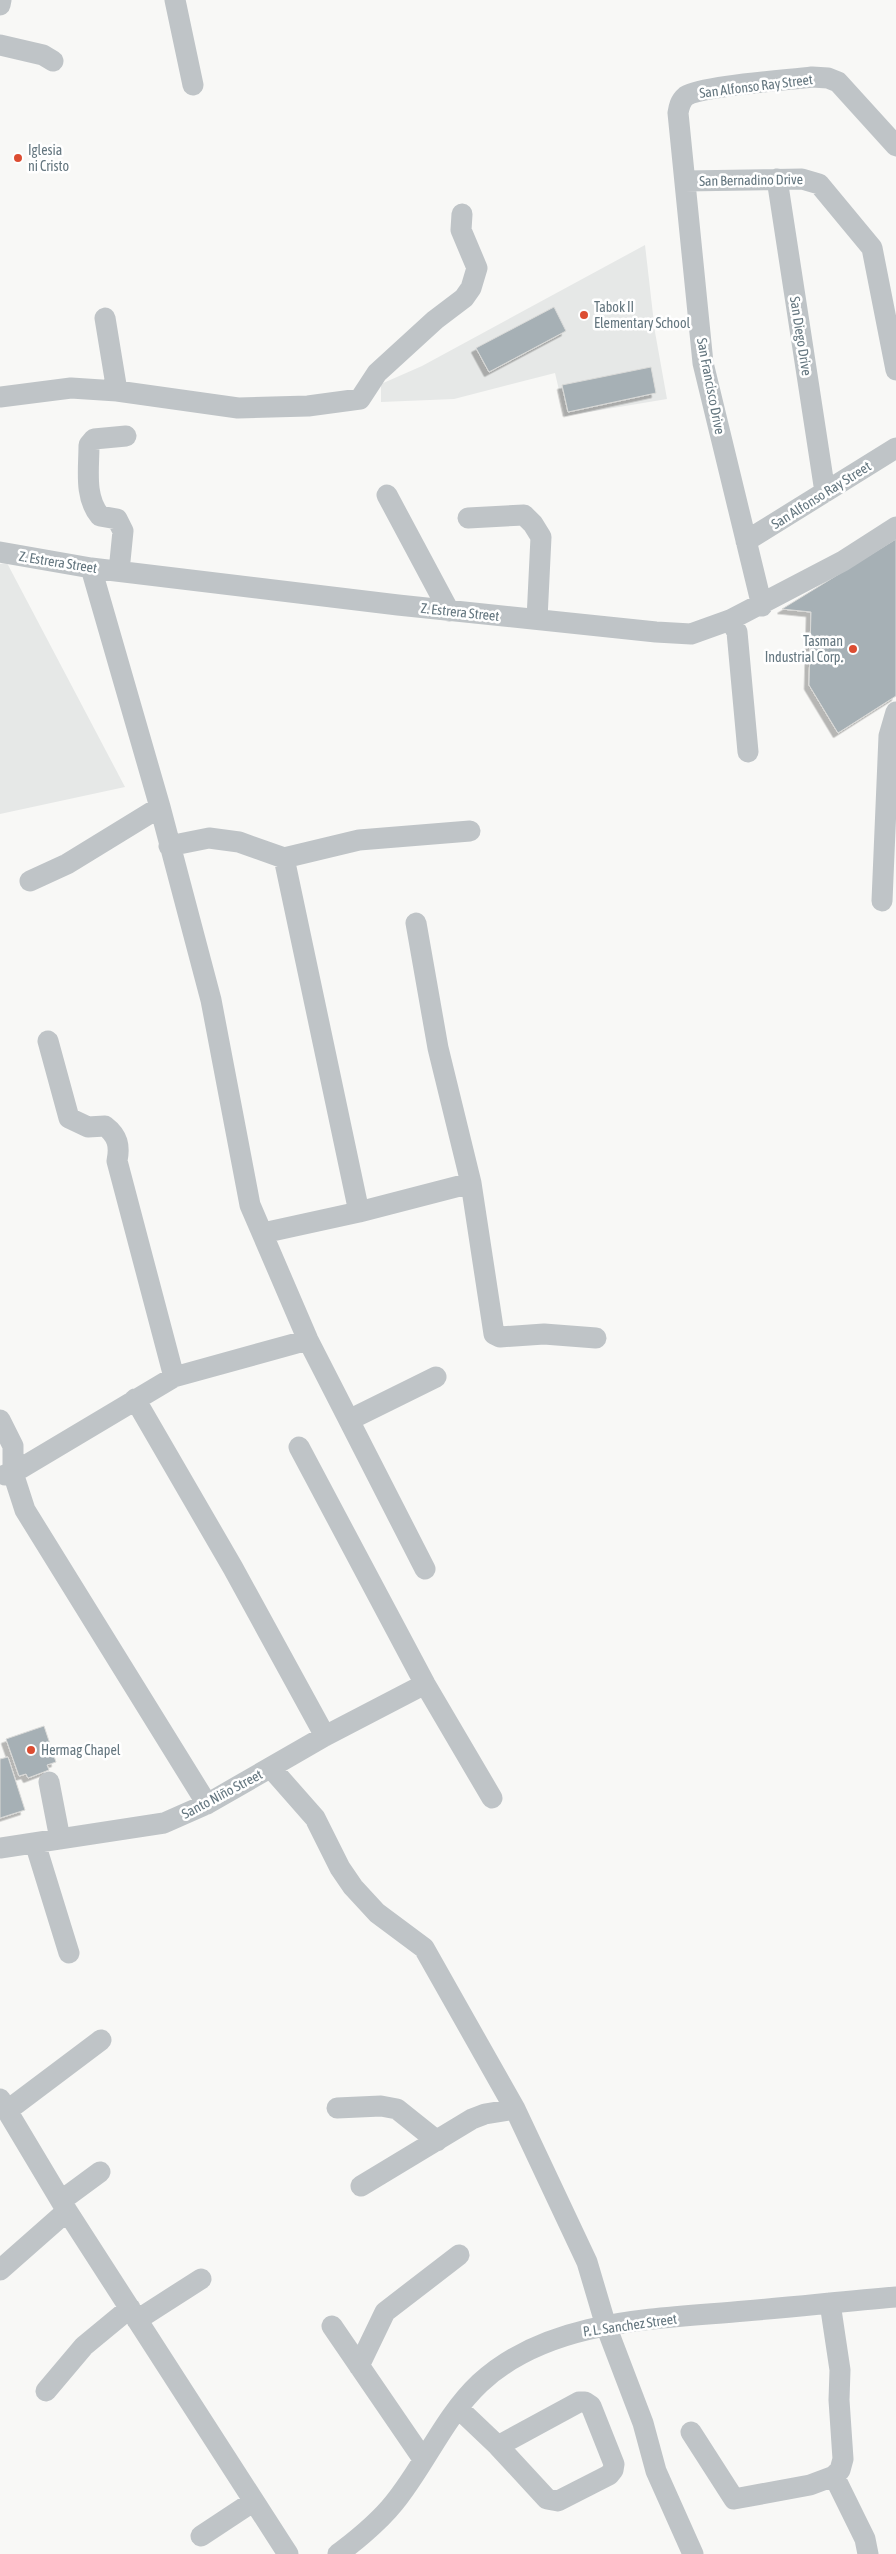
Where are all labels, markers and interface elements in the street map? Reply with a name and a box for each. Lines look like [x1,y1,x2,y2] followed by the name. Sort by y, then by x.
[698,71,814,101] street label: San Alfonso Ray Street
[28,142,69,174] place label: Iglesia ni Cristo
[12,152,24,164] marker: Iglesia ni Cristo
[699,171,803,189] street label: San Bernadino Drive
[787,295,815,377] street label: San Diego Drive
[594,299,690,331] place label: Tabok II Elementary School
[578,309,590,321] marker: Tabok II Elementary School
[694,336,728,436] street label: San Francisco Drive
[768,458,874,532] street label: San Alfonso Ray Street
[18,548,98,576] street label: Z. Estrera Street
[420,600,500,624] street label: Z. Estrera Street
[765,633,843,665] place label: Tasman Industrial Corp.
[847,643,859,655] marker: Tasman Industrial Corp.
[41,1742,121,1758] place label: Hermag Chapel
[25,1744,37,1756] marker: Hermag Chapel
[179,1766,265,1822] street label: Santo Niño Street
[582,2310,678,2340] street label: P. L. Sanchez Street

